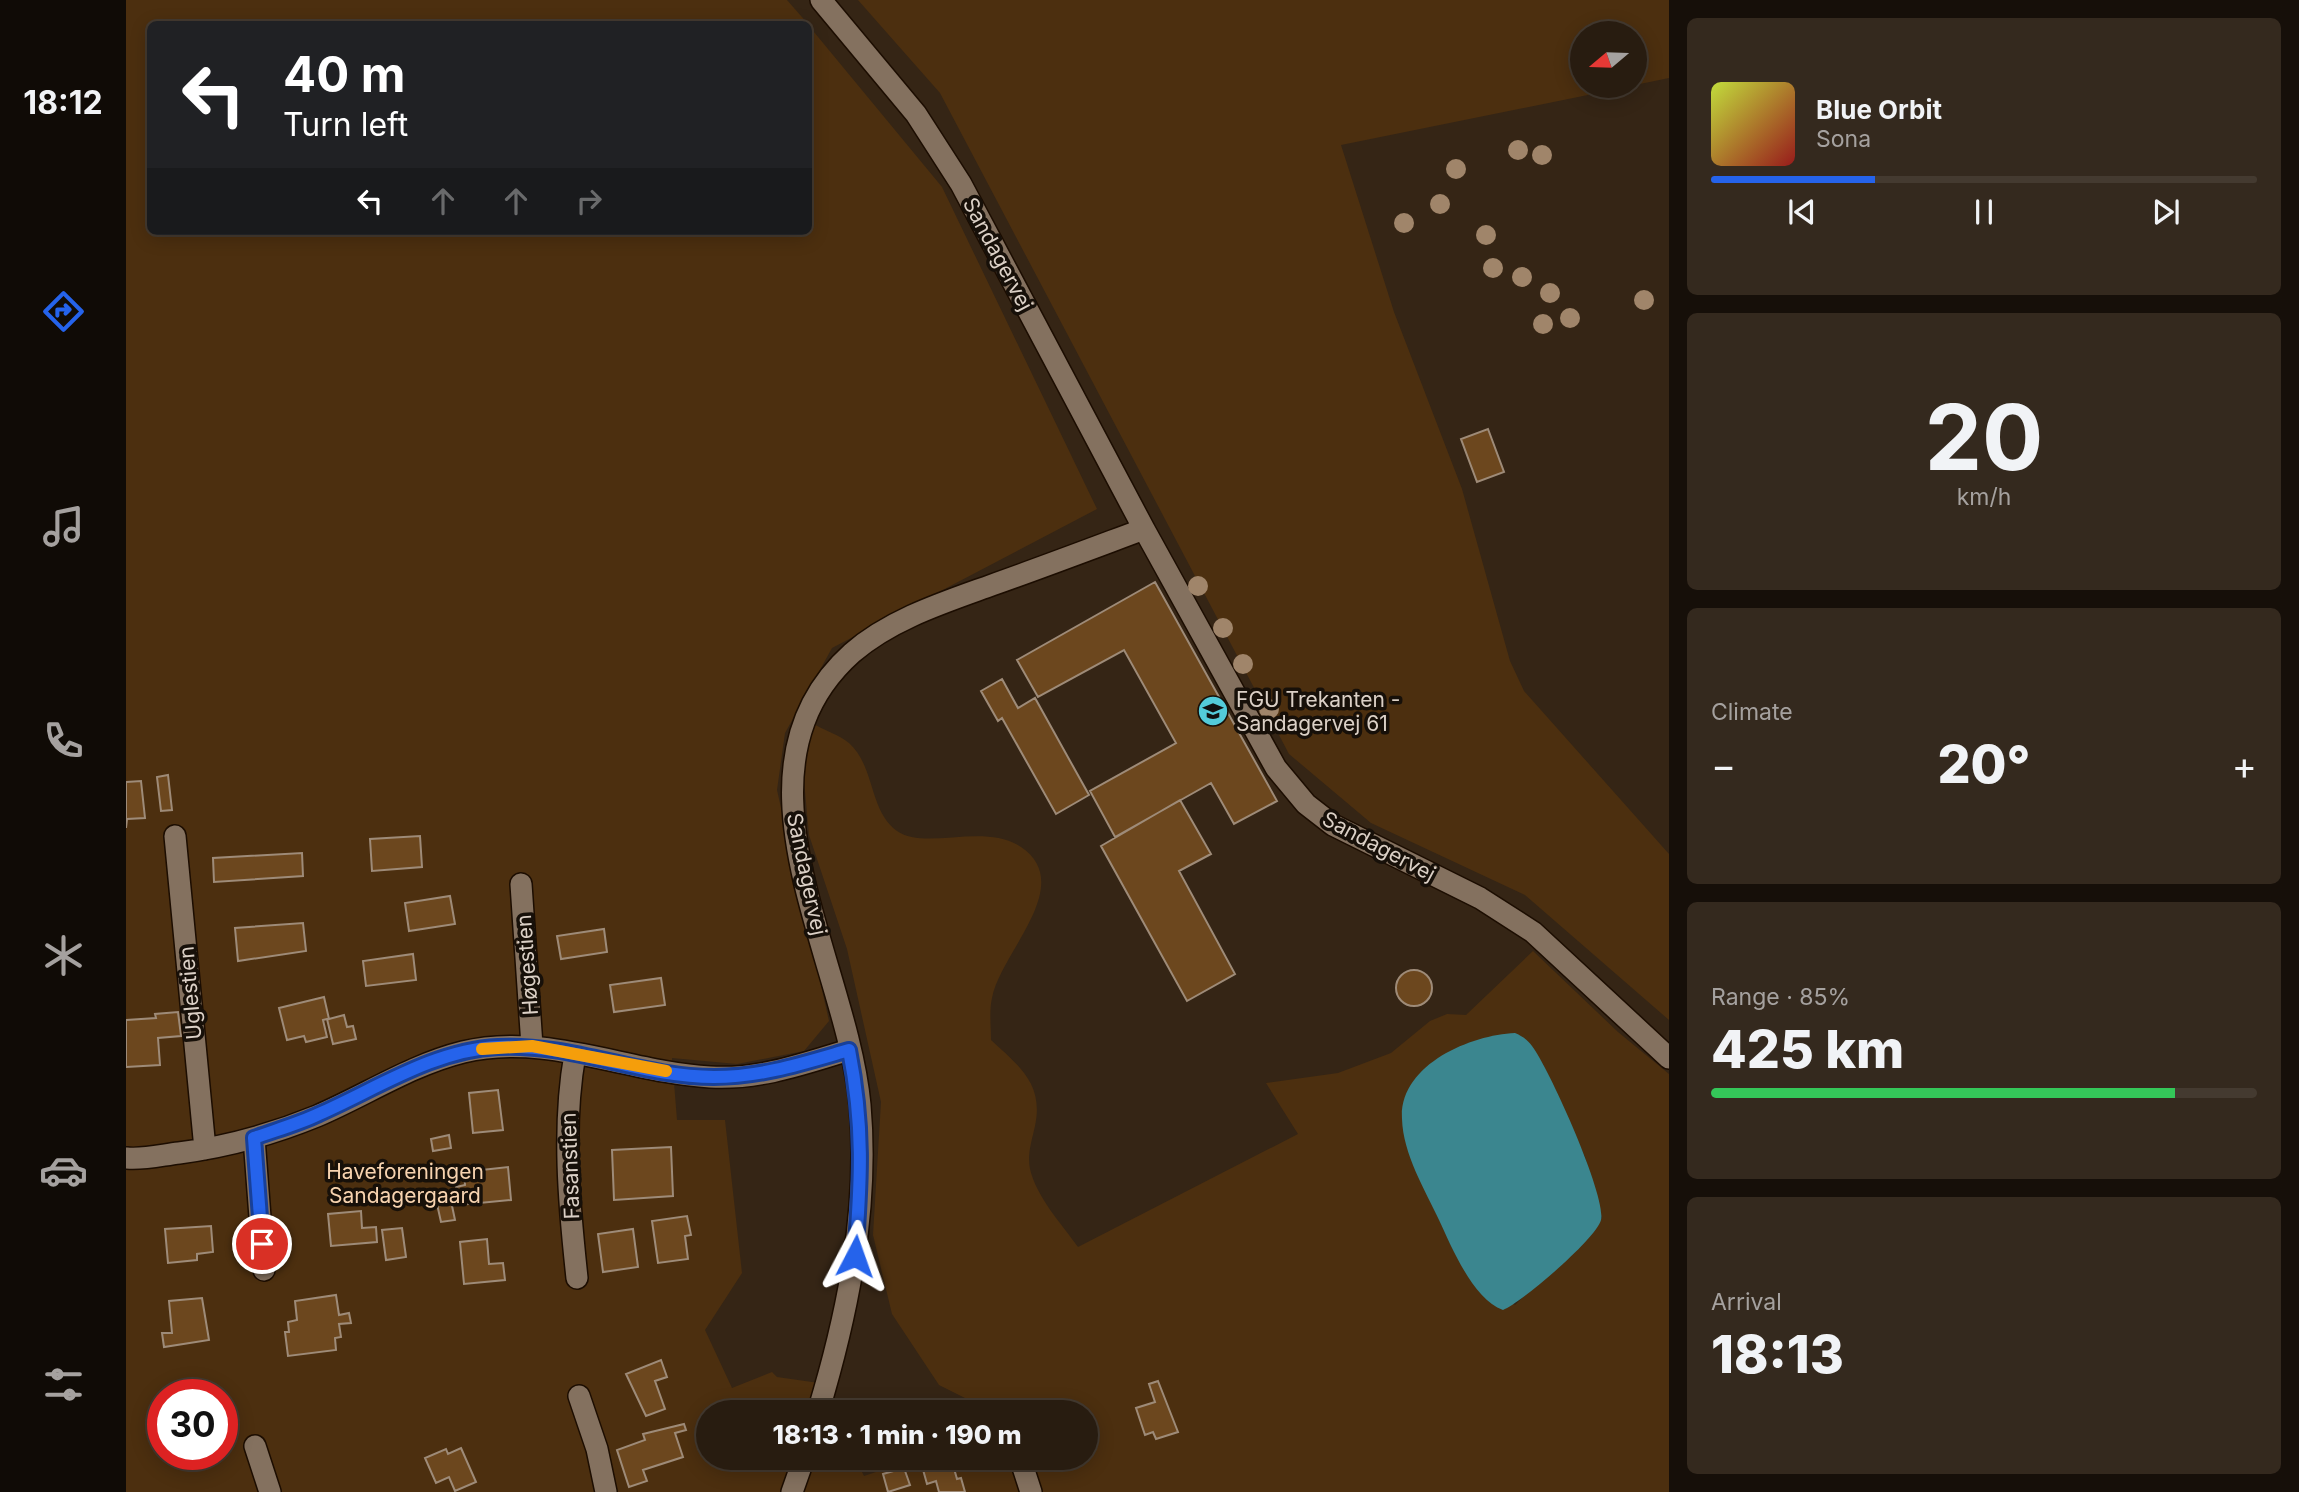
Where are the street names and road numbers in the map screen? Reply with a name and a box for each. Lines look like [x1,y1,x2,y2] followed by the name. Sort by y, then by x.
[958,193,1038,315] street label: Sandagervej
[1318,806,1440,886] street label: Sandagervej
[782,811,832,937] street label: Sandagervej
[511,914,543,1016] street label: Høgestien
[173,945,207,1041] street label: Uglestien
[556,1112,584,1220] street label: Fasanstien

